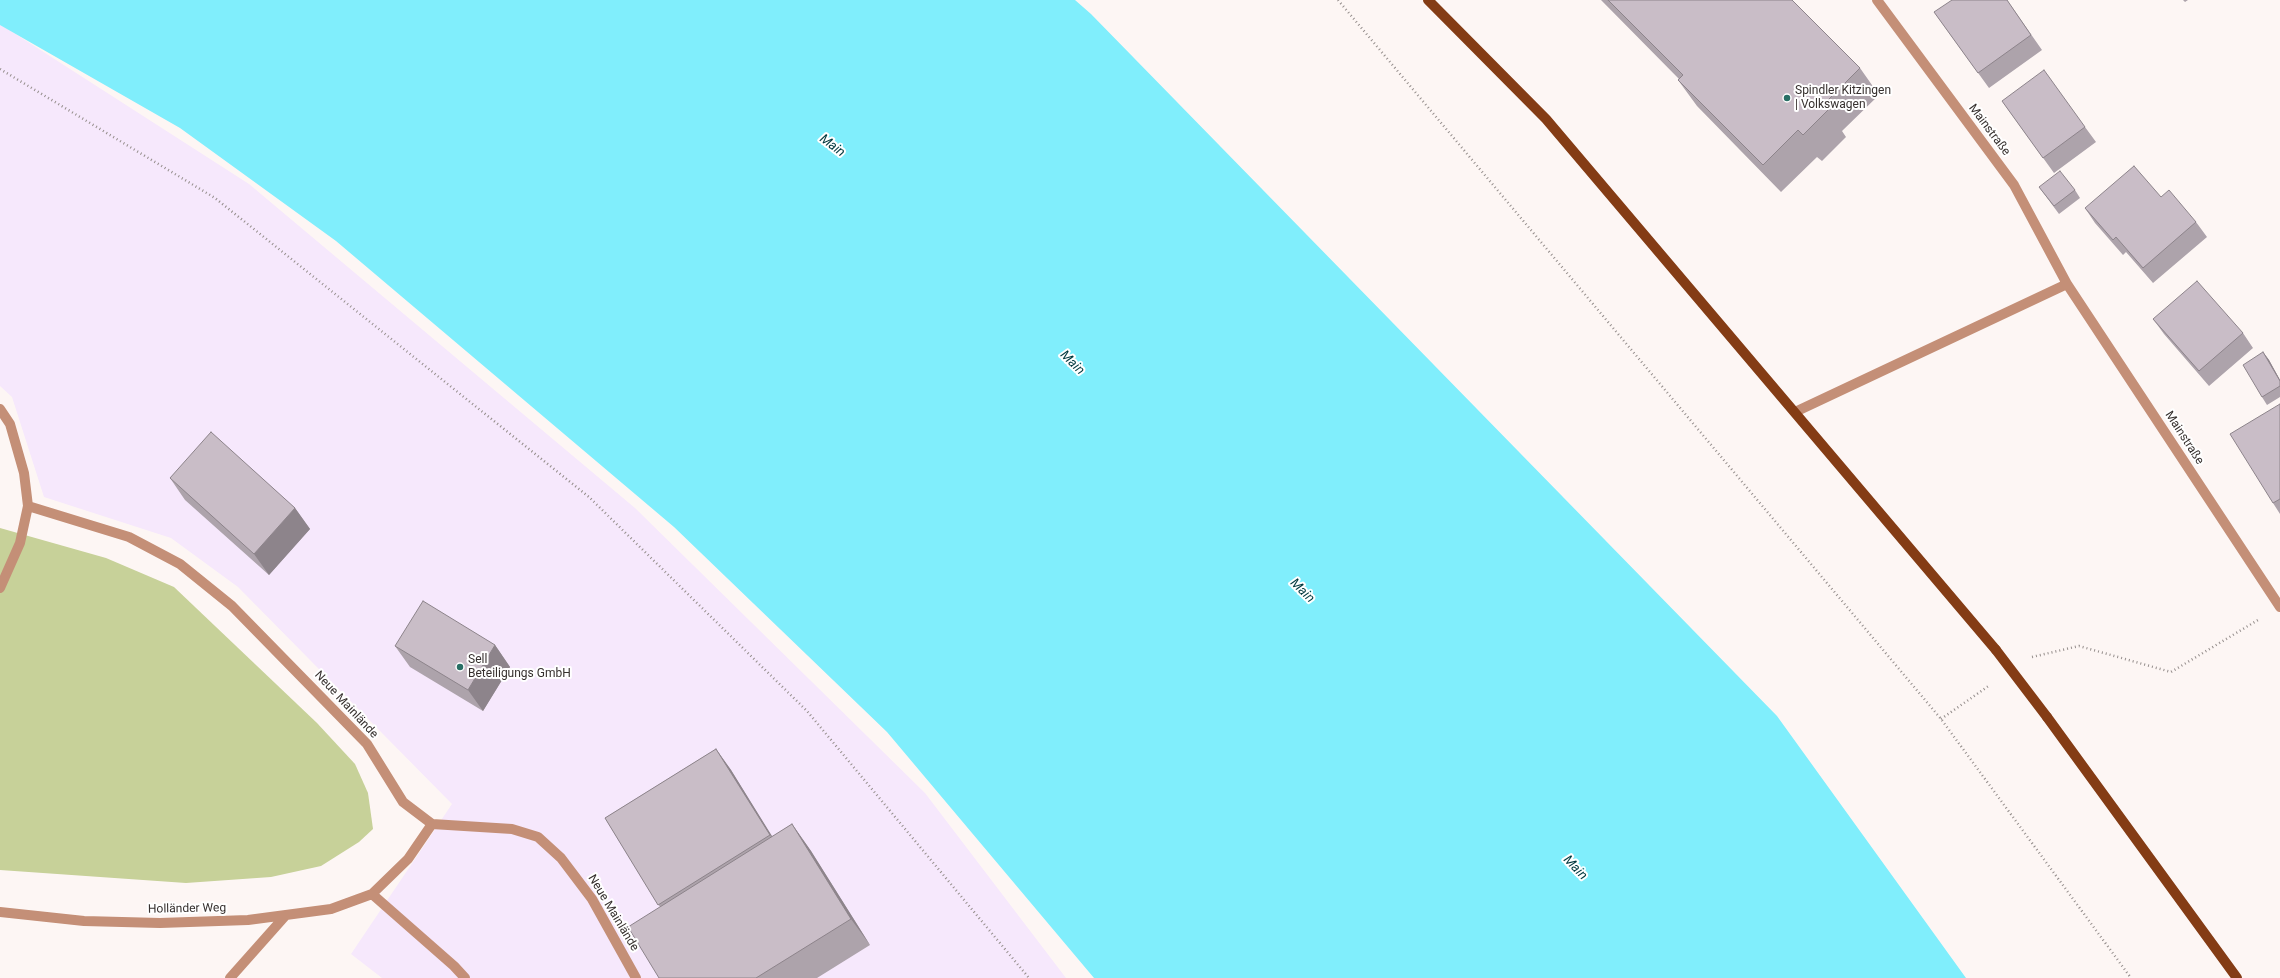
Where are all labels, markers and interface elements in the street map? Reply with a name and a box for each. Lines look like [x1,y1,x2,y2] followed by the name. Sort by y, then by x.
[1795,84,1891,112] place label: Spindler Kitzingen | Volkswagen
[1782,93,1792,103] marker: Spindler Kitzingen | Volkswagen
[1965,101,2013,159] street label: Mainstraße
[816,131,848,161] water label: Main
[1057,348,1087,378] water label: Main
[2161,409,2207,467] street label: Mainstraße
[1287,576,1317,606] water label: Main
[468,653,571,681] place label: Sell Beteiligungs GmbH
[455,662,465,672] marker: Sell Beteiligungs GmbH
[311,668,381,742] street label: Neue Mainlände
[1560,852,1590,884] water label: Main
[585,872,641,954] street label: Neue Mainlände
[148,901,226,917] street label: Holländer Weg

